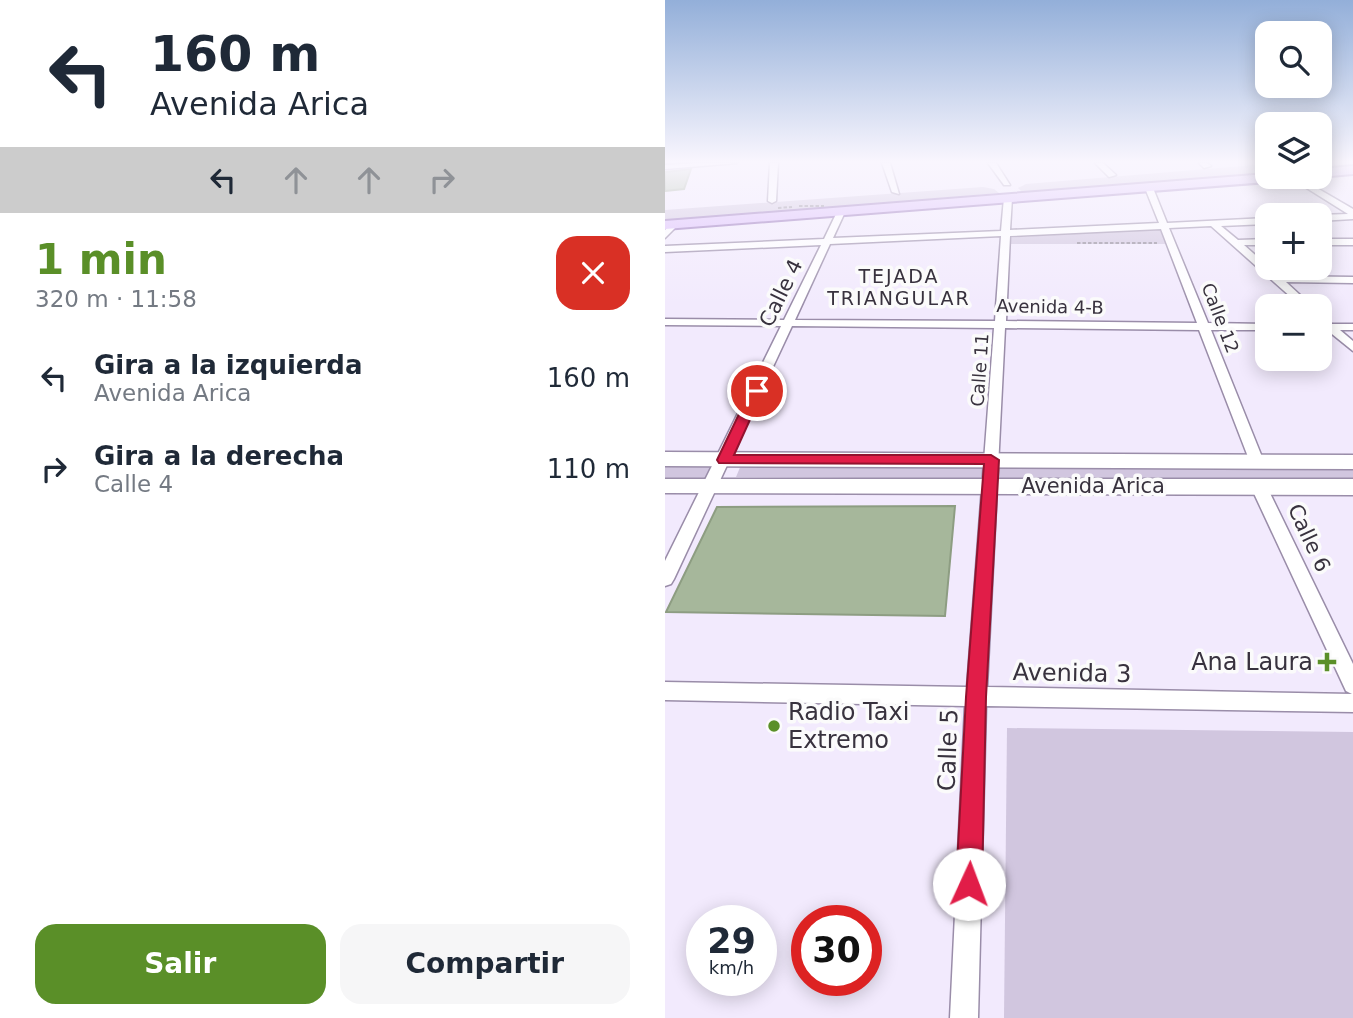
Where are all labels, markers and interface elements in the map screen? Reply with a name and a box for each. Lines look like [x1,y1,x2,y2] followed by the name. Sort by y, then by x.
[1255,21,1332,371] map controls
[1255,21,1332,98] button: search
[150,26,320,83] text: 160 m
[35,28,126,119] icon: left
[150,85,369,123] text: Avenida Arica
[1255,112,1332,189] button: layers
[204,161,242,199] icon: left
[277,161,315,199] icon: ahead
[350,161,388,199] icon: ahead
[423,161,461,199] icon: right
[1255,203,1332,280] button: +
[35,235,167,284] text: 1 min
[556,236,630,310] button: close
[754,255,808,331] street label: Calle 4
[826,265,971,309] district label: TEJADA TRIANGULAR
[1198,280,1243,356] street label: Calle 12
[35,286,197,312] text: 320 m · 11:58
[1255,294,1332,371] button: −
[996,295,1104,318] street label: Avenida 4-B
[966,333,993,407] street label: Calle 11
[94,350,362,380] text: Gira a la izquierda
[35,359,73,397] icon: left
[727,361,787,421] pin
[547,363,630,393] text: 160 m
[738,372,776,410] icon: arrive
[94,380,251,406] text: Avenida Arica
[94,441,344,471] text: Gira a la derecha
[35,450,73,488] icon: right
[547,454,630,484] text: 110 m
[94,471,173,497] text: Calle 4
[1021,474,1165,498] street label: Avenida Arica
[1283,500,1335,576] street label: Calle 6
[1191,648,1313,676] place label: Ana Laura
[1319,654,1335,670] marker: Ana Laura
[1012,658,1132,688] street label: Avenida 3
[788,698,909,754] place label: Radio Taxi Extremo
[933,708,963,792] street label: Calle 5
[766,718,782,734] marker: Radio Taxi Extremo
[932,847,1006,921] position arrow
[791,905,882,996] speed limit sign: 30
[707,921,756,961] text: 29
[35,924,326,1004] button: Salir
[340,924,630,1004] button: Compartir
[709,957,754,978] text: km/h

